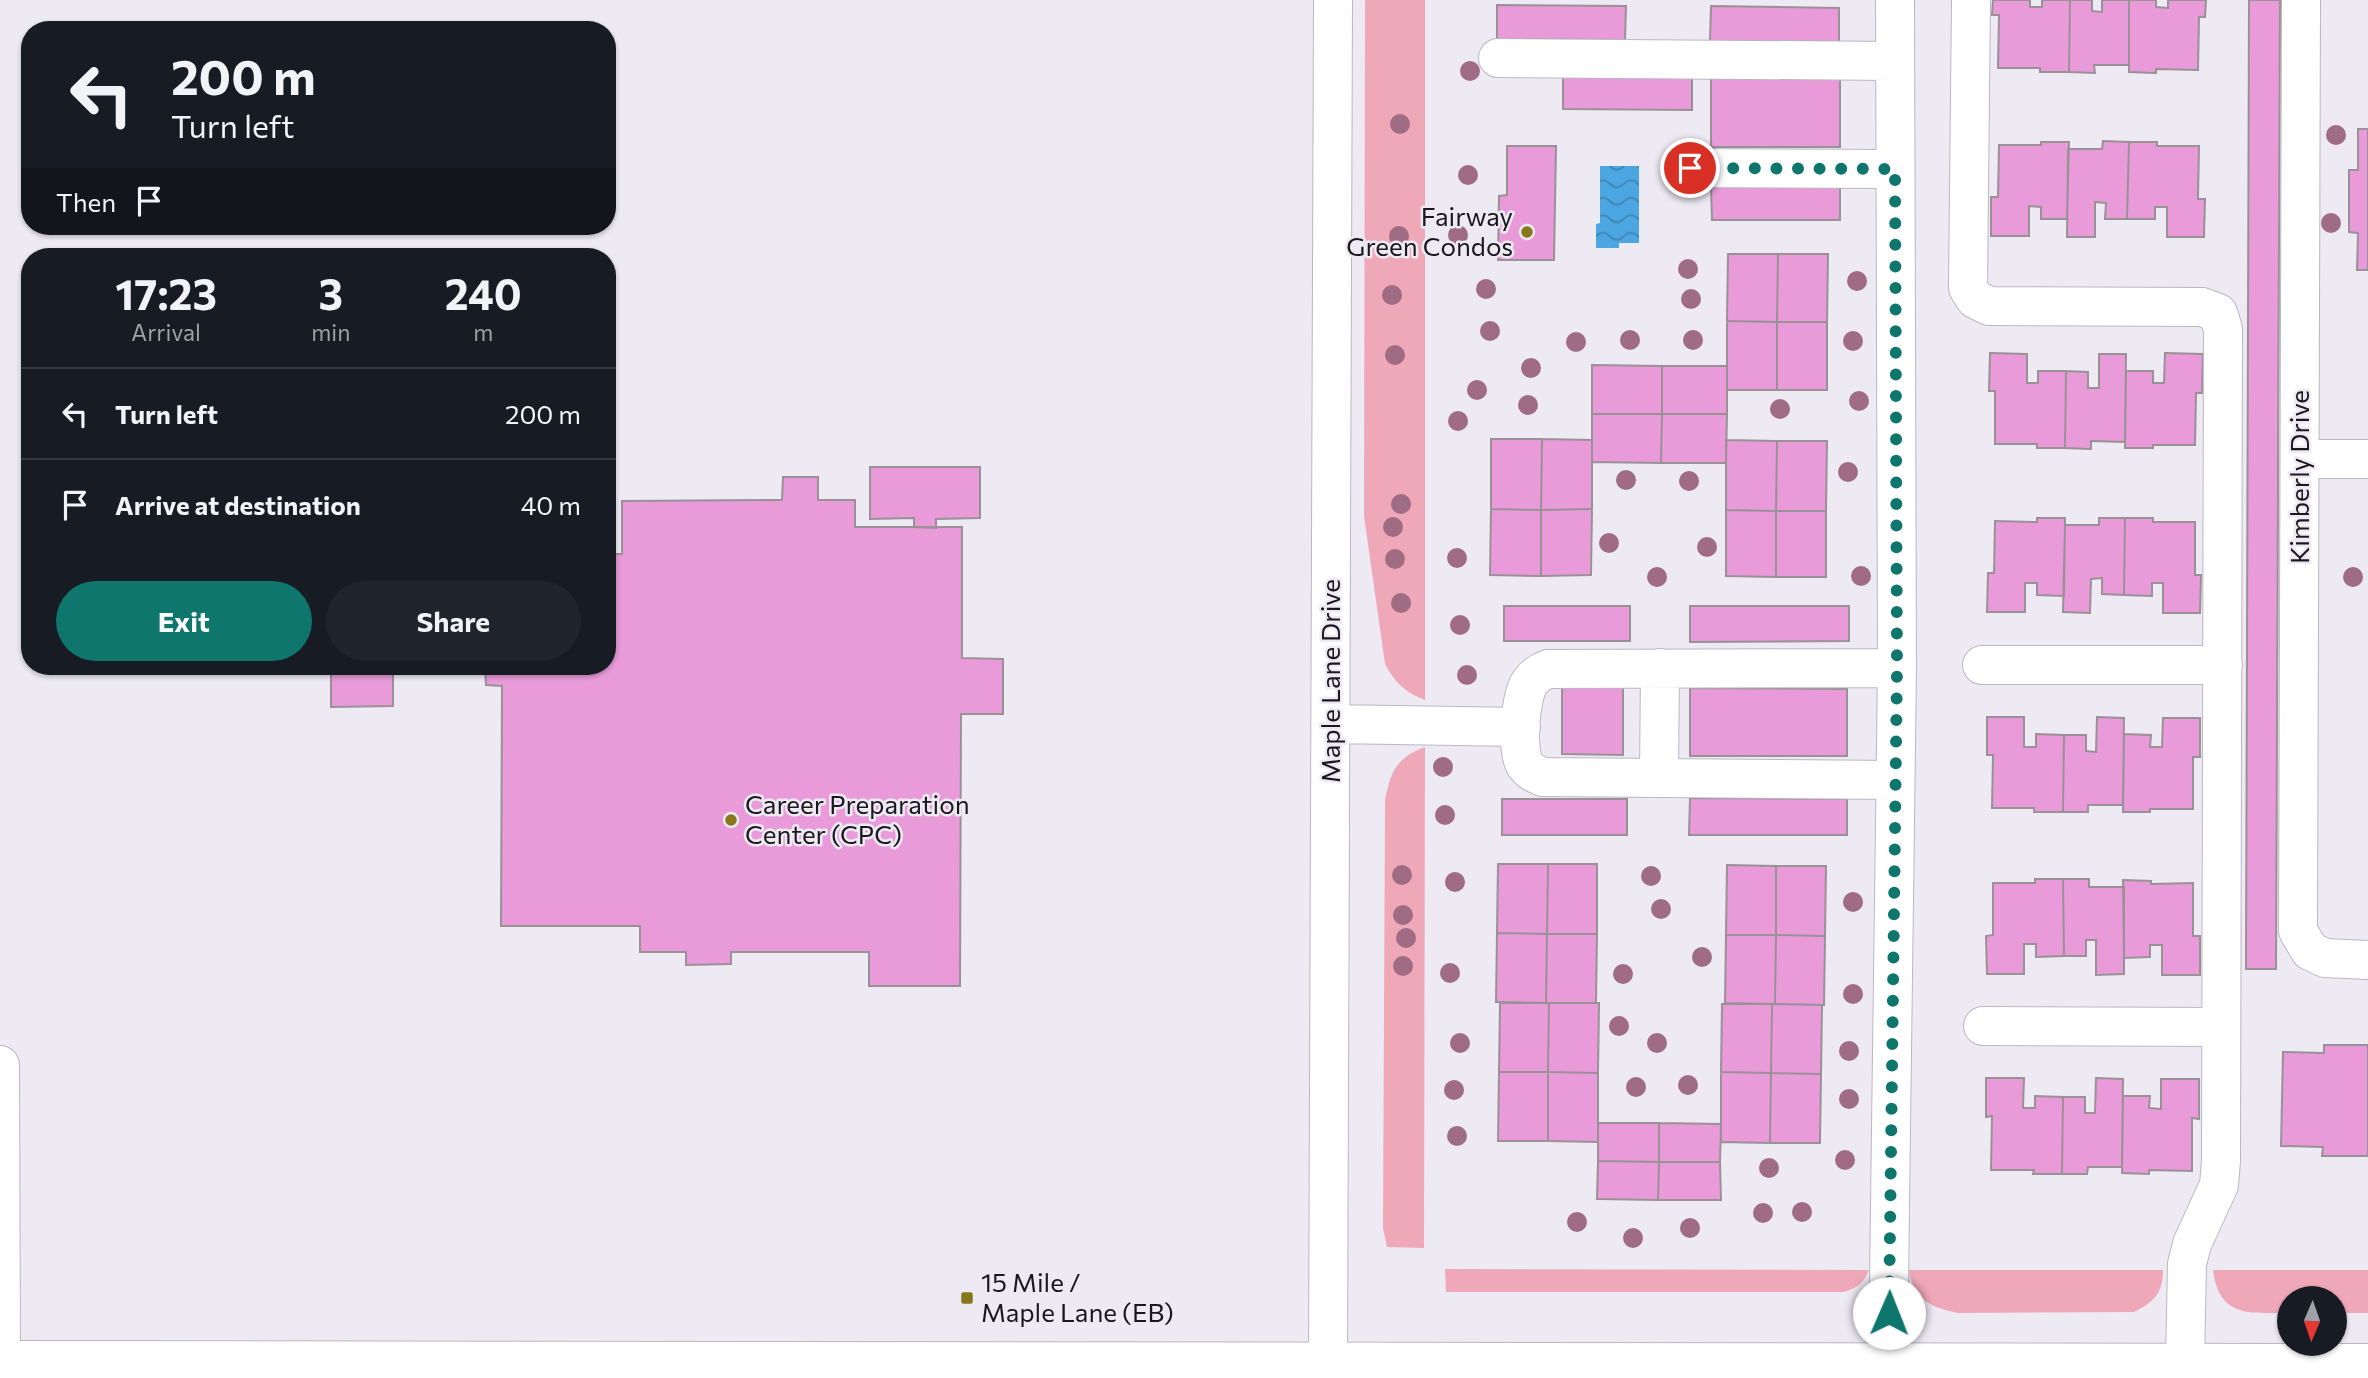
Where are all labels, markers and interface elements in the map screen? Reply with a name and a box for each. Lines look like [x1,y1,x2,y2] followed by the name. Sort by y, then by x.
[171,45,316,105] text: 200 m
[56,49,147,140] icon: left
[171,105,295,145] text: Turn left
[1660,138,1720,198] pin
[1671,149,1709,187] icon: arrive
[130,182,168,220] icon: arrive
[56,186,116,217] text: Then
[1346,200,1513,261] place label: Fairway Green Condos
[1519,224,1535,240] marker: Fairway Green Condos
[115,267,217,319] text: 17:23
[319,267,343,319] text: 3
[445,267,522,319] text: 240
[131,318,201,346] text: Arrival
[311,318,350,346] text: min
[473,318,493,346] text: m
[2283,390,2314,564] street label: Kimberly Drive
[56,395,94,433] icon: left
[115,398,218,429] text: Turn left
[505,398,581,429] text: 200 m
[56,486,94,524] icon: arrive
[115,489,361,520] text: Arrive at destination
[521,489,581,520] text: 40 m
[1314,579,1345,783] street label: Maple Lane Drive
[56,581,312,661] button: Exit
[326,581,581,661] button: Share
[745,788,970,849] place label: Career Preparation Center (CPC)
[723,812,739,828] marker: Career Preparation Center (CPC)
[981,1266,1174,1327] place label: 15 Mile / Maple Lane (EB)
[1852,1276,1926,1350] position arrow
[2277,1286,2347,1356] north arrow
[2277,1286,2347,1356] map controls
[959,1290,975,1306] marker: 15 Mile / Maple Lane (EB)

